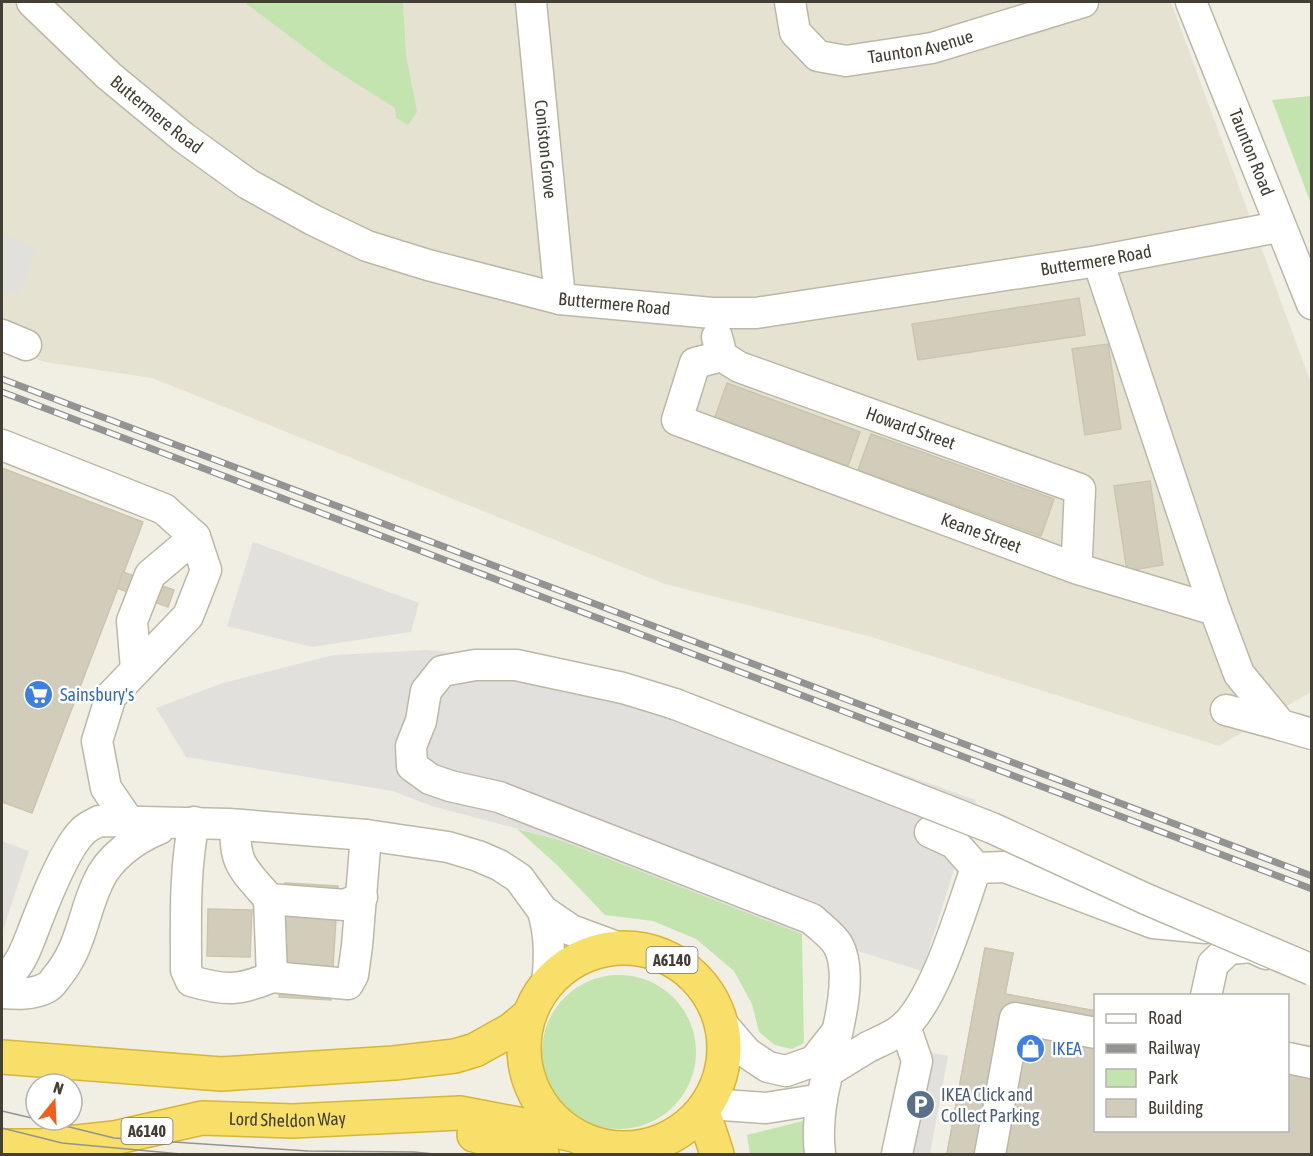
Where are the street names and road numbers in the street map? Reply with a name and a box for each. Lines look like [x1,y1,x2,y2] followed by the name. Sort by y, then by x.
[866,25,976,68] street label: Taunton Avenue
[106,71,207,158] street label: Buttermere Road
[531,99,561,200] street label: Coniston Grove
[1225,106,1278,199] street label: Taunton Road
[1039,240,1153,280] street label: Buttermere Road
[558,288,671,319] street label: Buttermere Road
[863,402,958,454] street label: Howard Street
[938,508,1024,557] street label: Keane Street
[646,947,698,973] road number: A6140
[228,1107,346,1131] street label: Lord Sheldon Way
[122,1118,172,1144] road number: A6140

